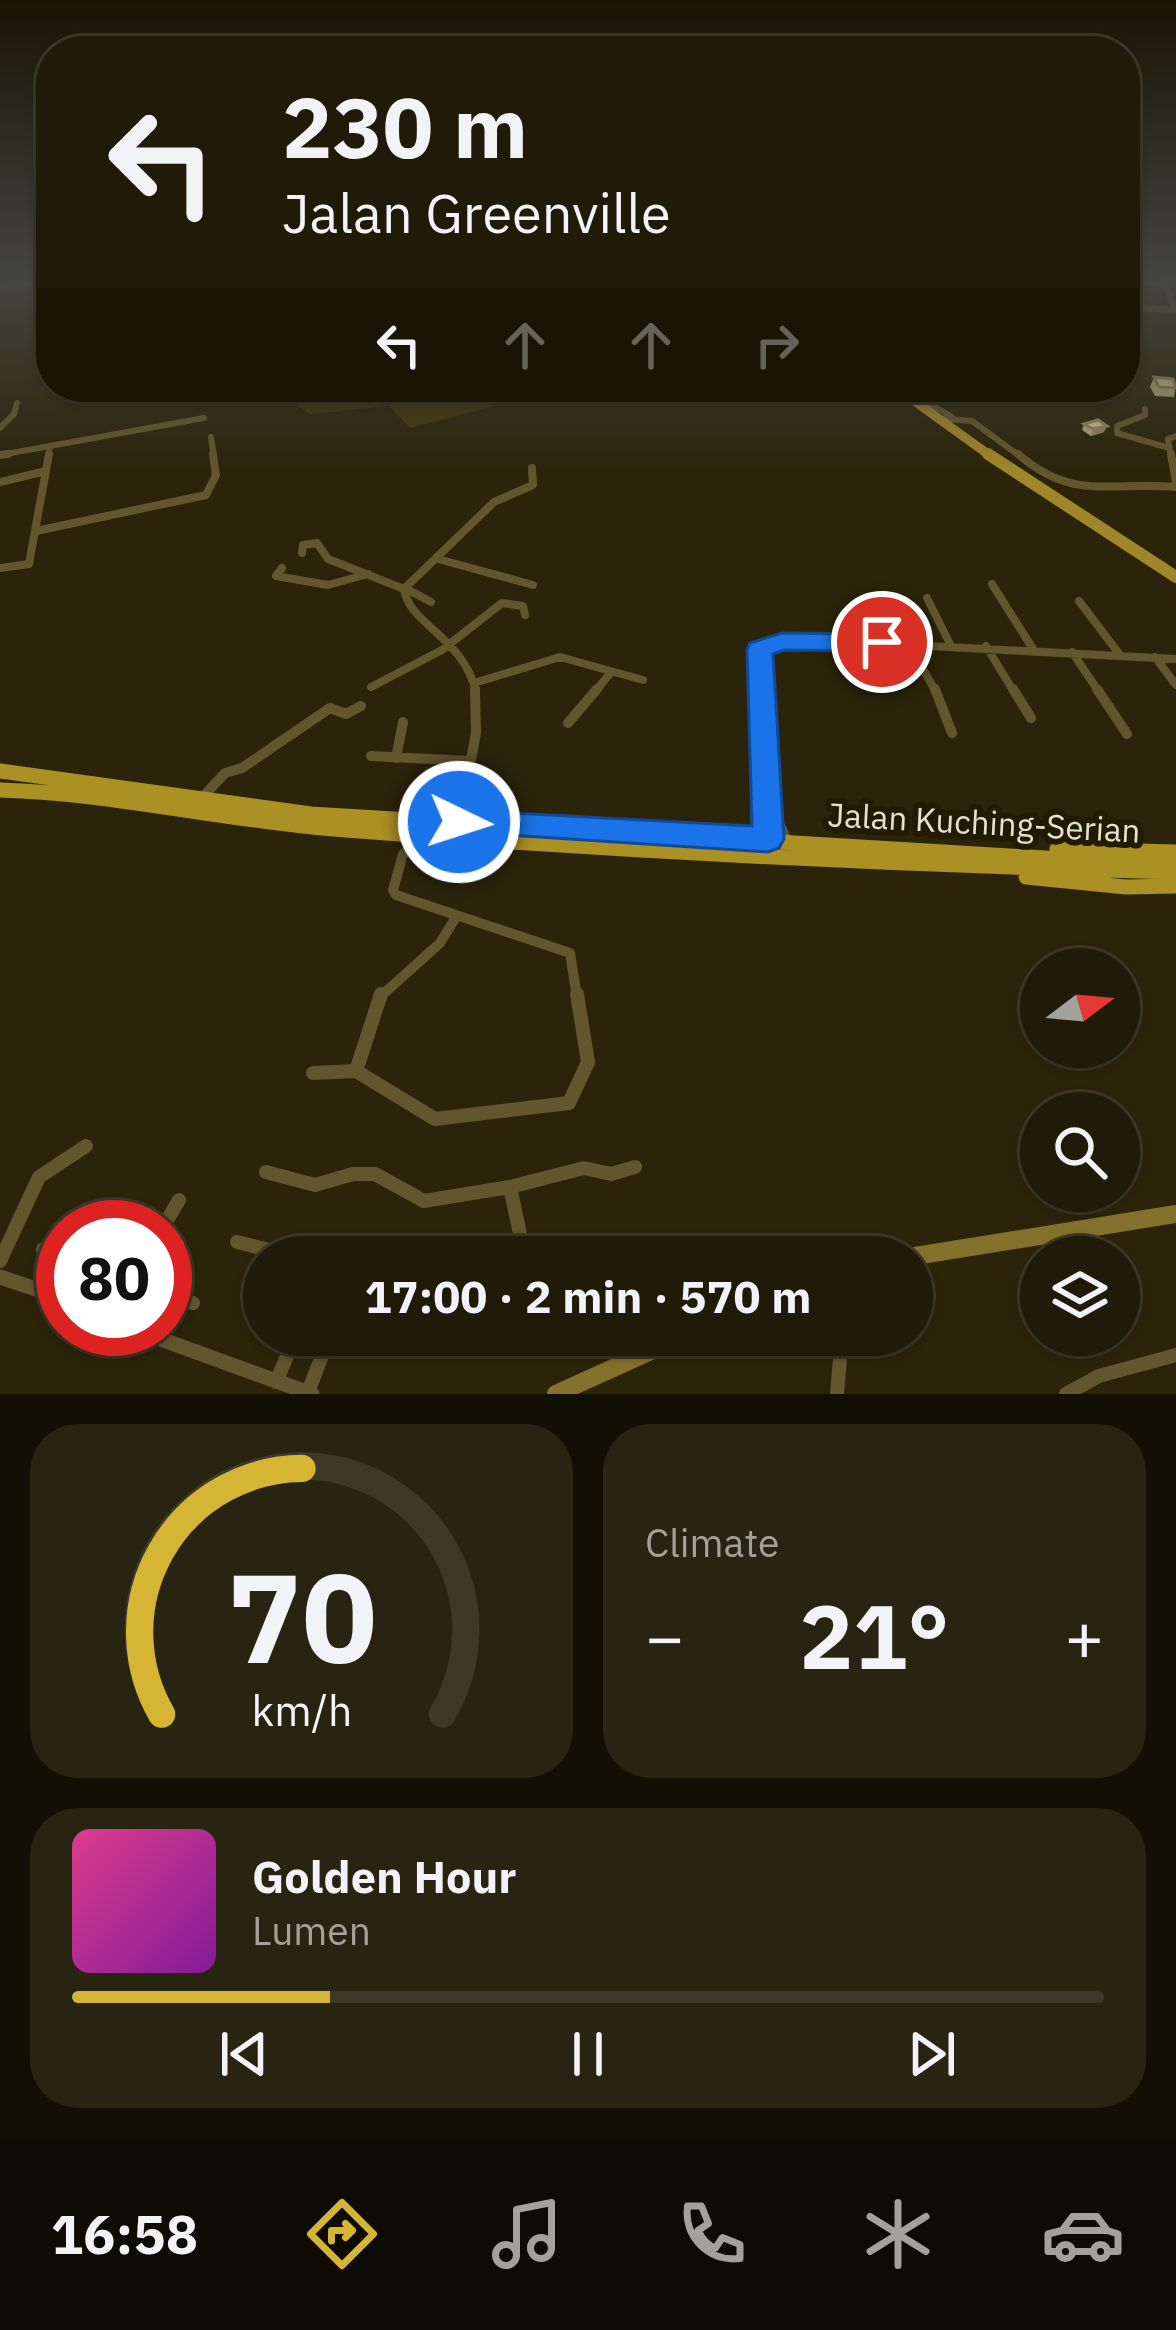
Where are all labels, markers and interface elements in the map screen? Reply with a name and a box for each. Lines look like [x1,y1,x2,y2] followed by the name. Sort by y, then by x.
[282,72,528,181] text: 230 m
[84,84,240,240] icon: left
[282,178,671,248] text: Jalan Greenville
[366,312,432,378] icon: left
[492,312,558,378] icon: ahead
[618,312,684,378] icon: ahead
[744,312,810,378] icon: right
[831,591,933,693] pin
[849,609,915,675] icon: arrive
[396,759,522,885] position arrow
[826,792,1142,852] street label: Jalan Kuching-Serian
[1020,948,1140,1068] north arrow
[1020,948,1140,1356] map controls
[1020,1092,1140,1212] button: search
[36,1200,192,1356] speed limit sign: 80
[1020,1236,1140,1356] button: layers
[365,1267,811,1325] text: 17:00 · 2 min · 570 m
[645,1517,779,1568] text: Climate
[227,1535,376,1697] text: 70
[799,1577,950,1694] text: 21°
[645,1593,685,1679] text: −
[1064,1593,1104,1679] text: +
[251,1682,352,1738] text: km/h
[252,1847,516,1905] text: Golden Hour
[252,1905,371,1956] text: Lumen
[211,2021,277,2087] icon: previous
[555,2021,621,2087] icon: pause
[899,2021,965,2087] icon: next
[300,2192,384,2276] icon: directions
[485,2192,569,2276] icon: music
[670,2192,754,2276] icon: phone
[856,2192,940,2276] icon: climate
[1041,2192,1125,2276] icon: car
[51,2199,198,2269] text: 16:58

